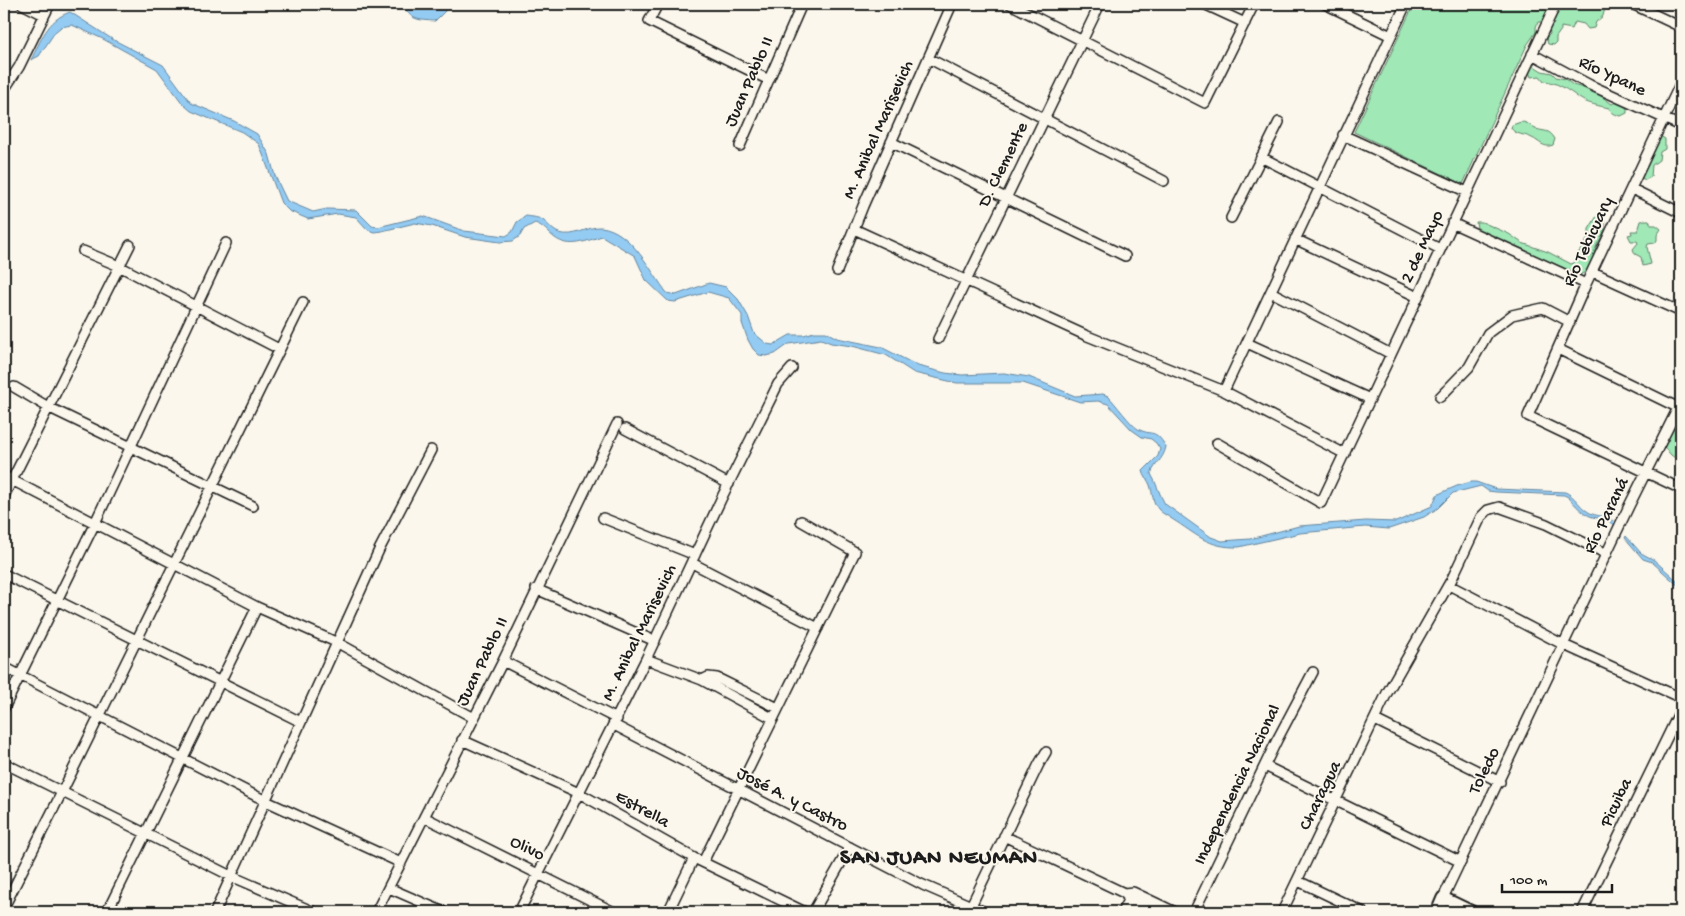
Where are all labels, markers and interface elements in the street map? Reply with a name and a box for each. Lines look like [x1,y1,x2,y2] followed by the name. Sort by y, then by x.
[721,34,779,130] street label: Juan Pablo II
[1575,52,1650,102] street label: Río Ypane
[839,57,919,203] street label: M. Anibal Marisevich
[974,118,1034,212] street label: D. Clemente
[1559,194,1619,290] street label: Río Tebicuary
[1397,207,1449,287] street label: 2 de Mayo
[1580,474,1635,557] street label: Río Paraná
[598,561,682,705] street label: M. Anibal Marisevich
[452,614,514,710] street label: Juan Pablo II
[1190,701,1286,869] street label: Independencia Nacional
[1464,744,1505,799] street label: Toledo
[1295,757,1347,834] street label: Charagua
[733,763,851,837] street label: José A. y Castro
[1596,774,1638,832] street label: Picuiba
[611,787,674,834] street label: Estrella
[506,832,548,866] street label: Olivo
[840,846,1038,872] district label: SAN JUAN NEUMAN
[1502,861,1612,893] scale bar
[1509,872,1548,890] text: 100 m

